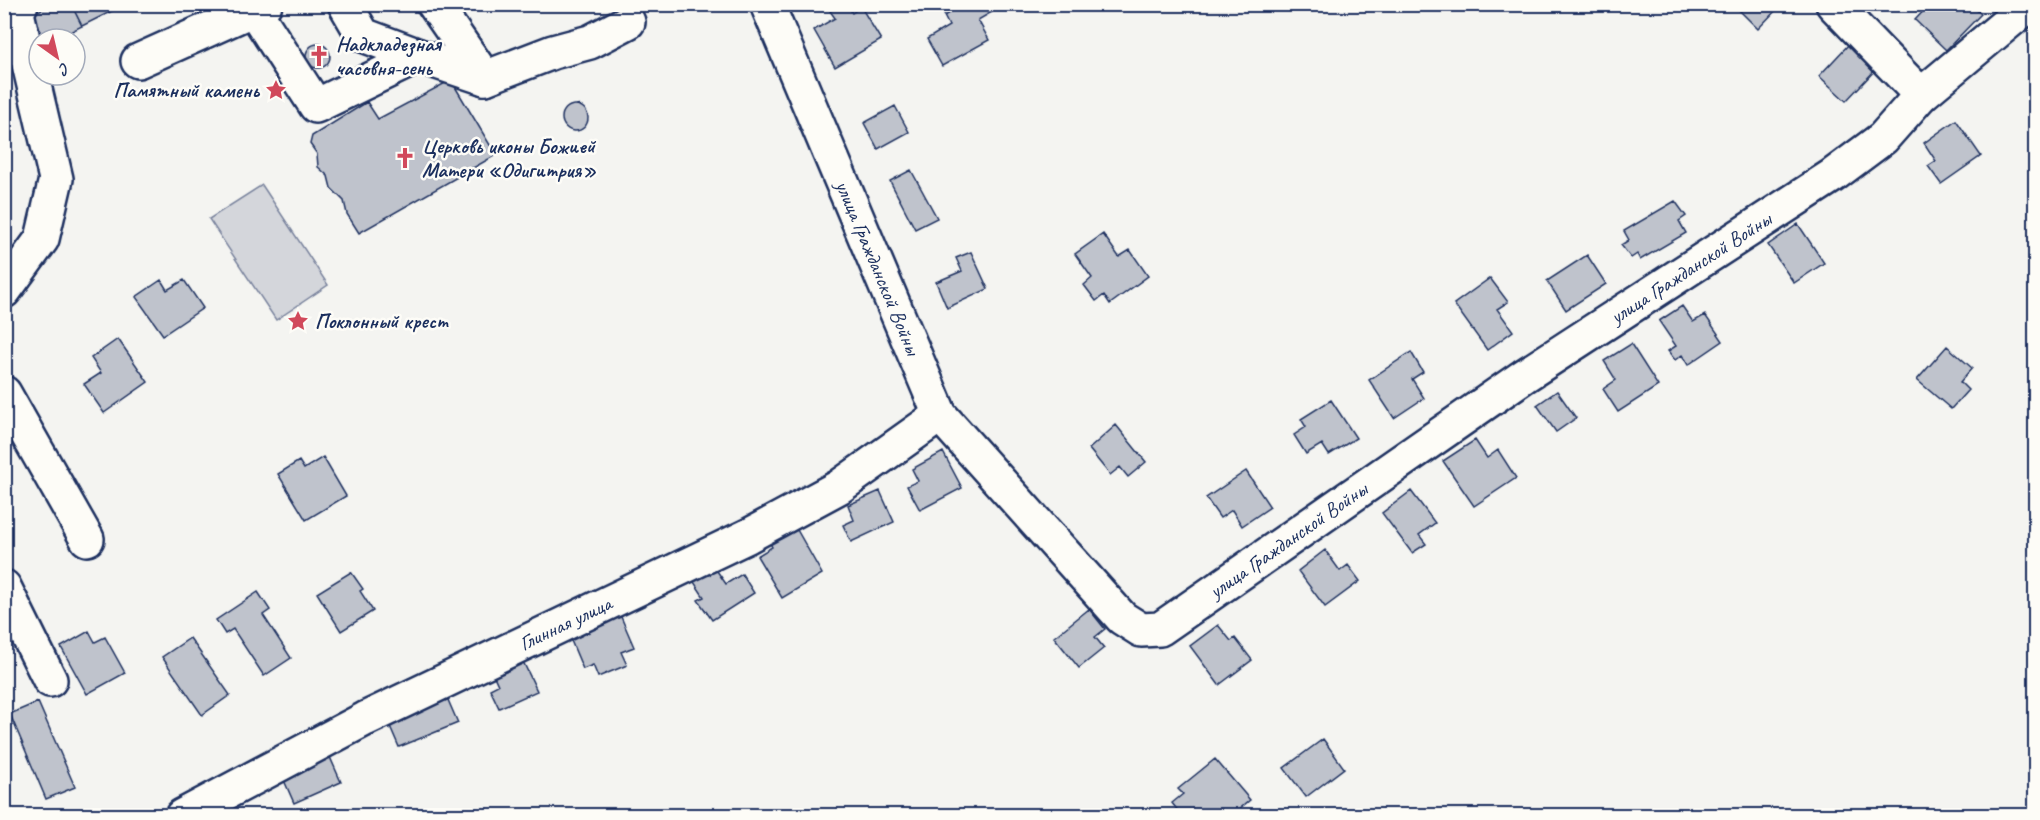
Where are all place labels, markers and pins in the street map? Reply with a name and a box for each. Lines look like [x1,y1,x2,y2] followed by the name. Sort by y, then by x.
[336,31,442,81] place label: Надкладезная часовня-сень
[307,44,331,68] church icon: Надкладезная часовня-сень
[114,77,261,103] place label: Памятный камень
[264,78,288,102] place icon: Памятный камень
[422,133,597,183] place label: Церковь иконы Божией Матери «Одигитрия»
[393,146,417,170] church icon: Церковь иконы Божией Матери «Одигитрия»
[315,308,449,334] place label: Поклонный крест
[286,309,310,333] place icon: Поклонный крест

